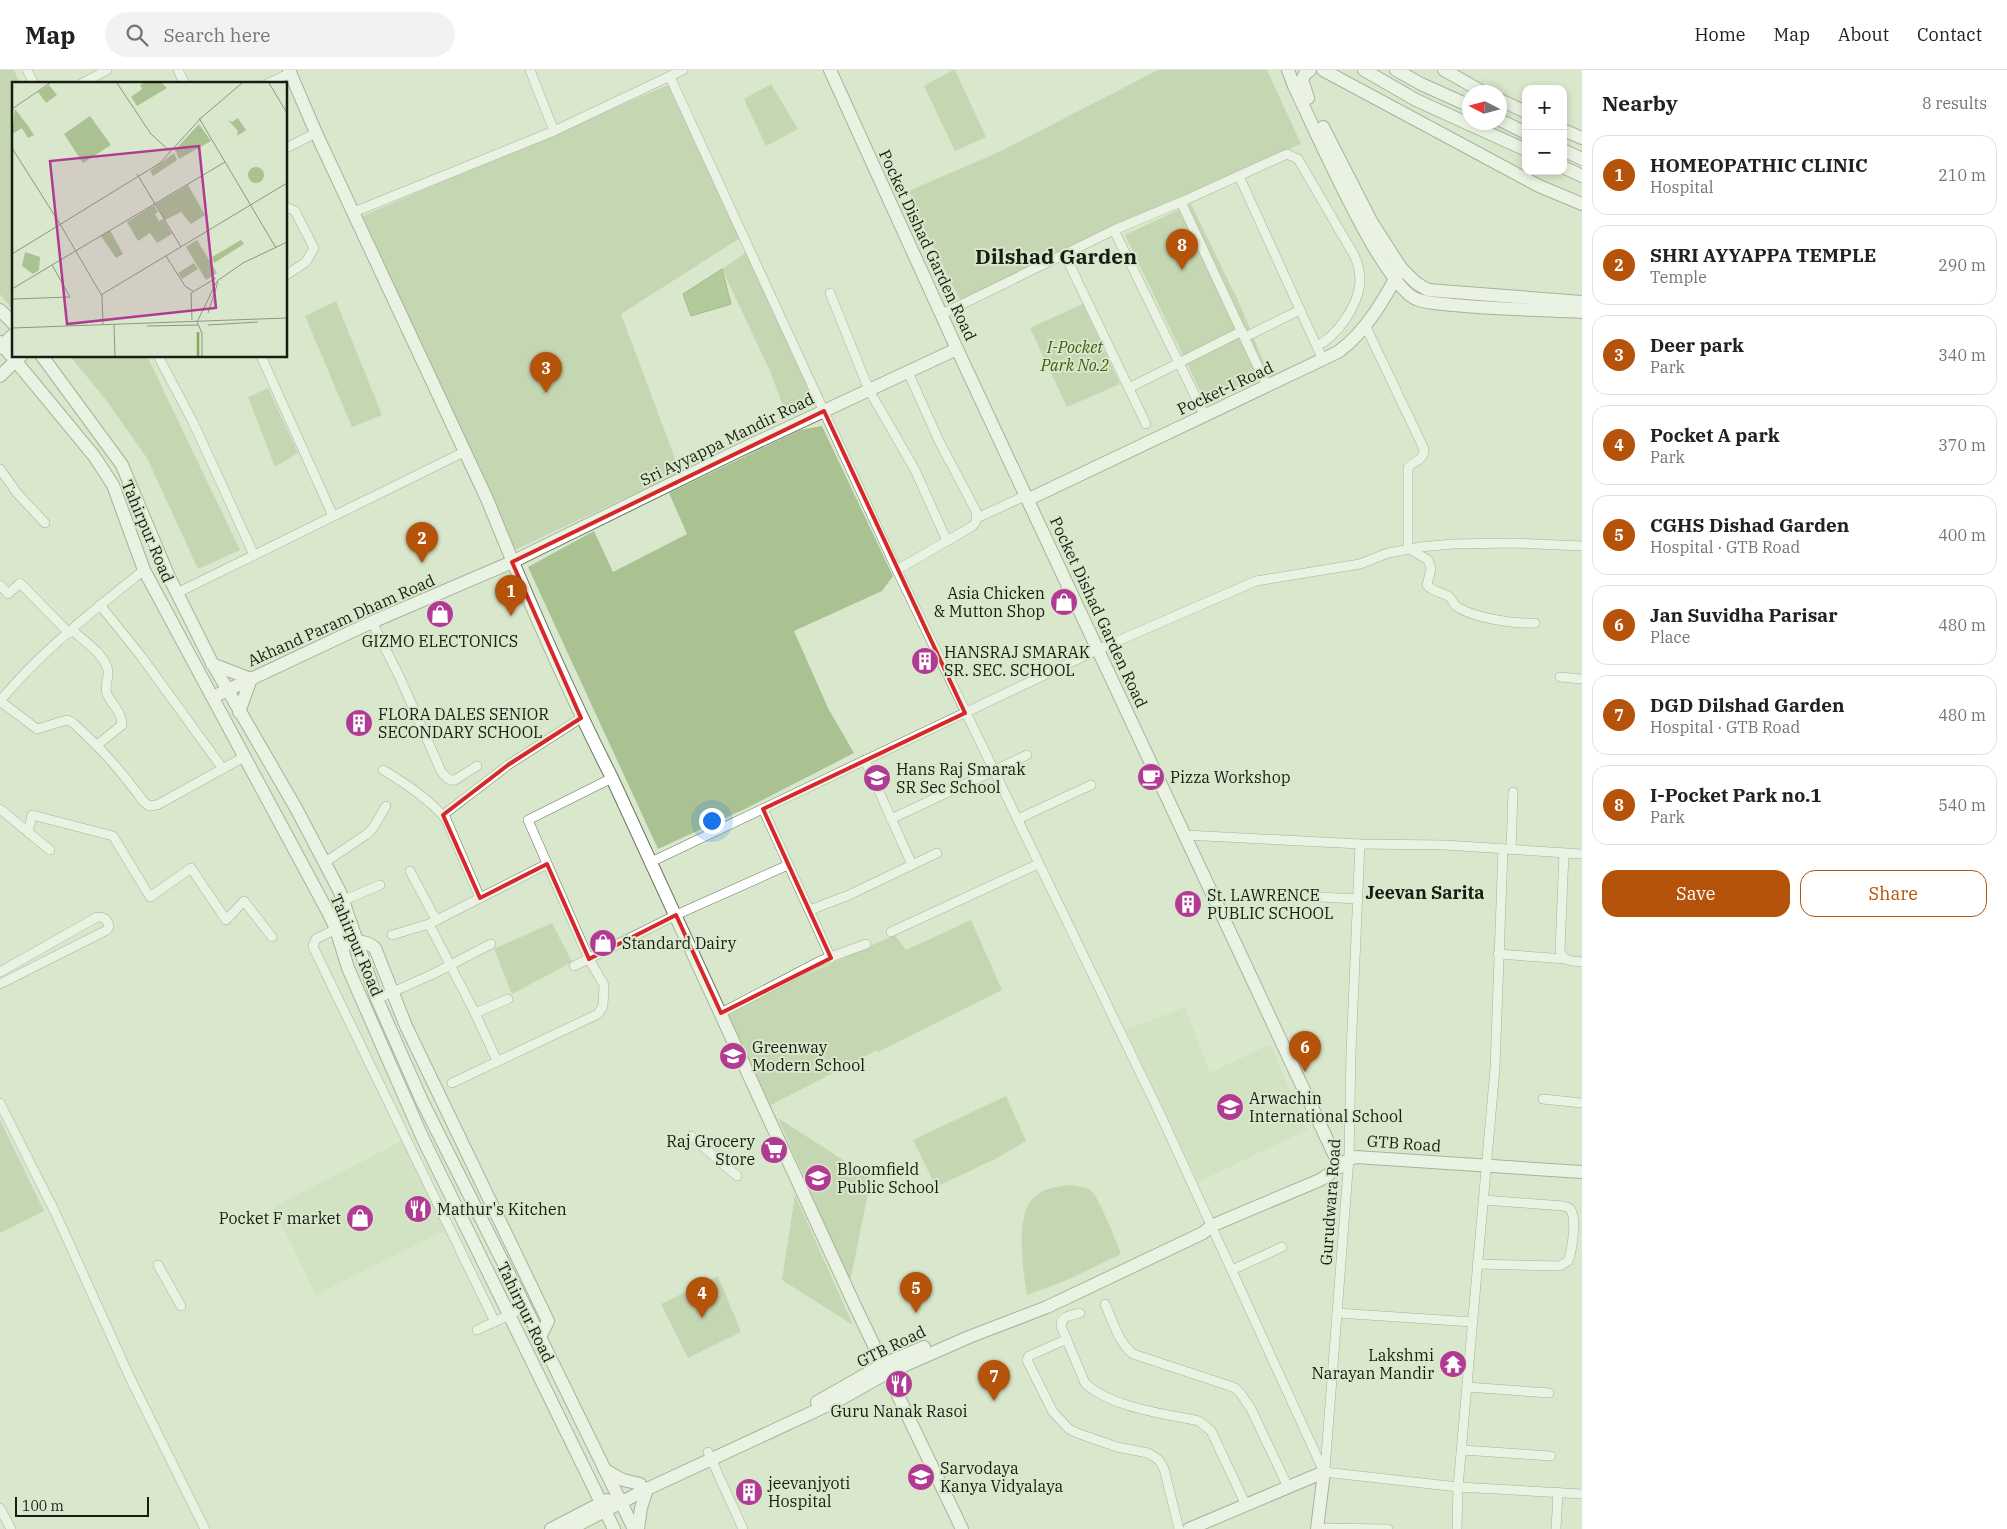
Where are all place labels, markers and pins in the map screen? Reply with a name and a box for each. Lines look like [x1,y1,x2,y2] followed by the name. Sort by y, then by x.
[1166,229,1198,270] pin: 8
[530,352,562,393] pin: 3
[406,522,438,563] pin: 2
[495,575,527,616] pin: 1
[934,583,1045,621] place label: Asia Chicken & Mutton Shop
[1049,587,1079,617] shop icon: Asia Chicken & Mutton Shop
[425,599,455,629] shop icon: GIZMO ELECTONICS
[362,631,518,651] place label: GIZMO ELECTONICS
[944,642,1090,680] place label: HANSRAJ SMARAK SR. SEC. SCHOOL
[910,646,940,676] building icon: HANSRAJ SMARAK SR. SEC. SCHOOL
[378,704,549,742] place label: FLORA DALES SENIOR SECONDARY SCHOOL
[344,708,374,738] building icon: FLORA DALES SENIOR SECONDARY SCHOOL
[896,759,1026,797] place label: Hans Raj Smarak SR Sec School
[1136,762,1166,792] cafe icon: Pizza Workshop
[862,763,892,793] school or university icon: Hans Raj Smarak SR Sec School
[1170,767,1291,787] place label: Pizza Workshop
[1207,885,1334,923] place label: St. LAWRENCE PUBLIC SCHOOL
[1173,889,1203,919] building icon: St. LAWRENCE PUBLIC SCHOOL
[588,928,618,958] shop icon: Standard Dairy
[622,933,737,953] place label: Standard Dairy
[1289,1031,1321,1072] pin: 6
[752,1037,865,1075] place label: Greenway Modern School
[718,1041,748,1071] school or university icon: Greenway Modern School
[1249,1088,1403,1126] place label: Arwachin International School
[1215,1092,1245,1122] school or university icon: Arwachin International School
[666,1131,755,1169] place label: Raj Grocery Store
[759,1135,789,1165] supermarket icon: Raj Grocery Store
[837,1159,939,1197] place label: Bloomfield Public School
[803,1163,833,1193] school or university icon: Bloomfield Public School
[403,1194,433,1224] restaurant icon: Mathur's Kitchen
[437,1199,567,1219] place label: Mathur's Kitchen
[345,1203,375,1233] shop icon: Pocket F market
[219,1208,341,1228] place label: Pocket F market
[900,1272,932,1313] pin: 5
[686,1277,718,1318] pin: 4
[1311,1345,1434,1383] place label: Lakshmi Narayan Mandir
[1438,1349,1468,1379] temple icon: Lakshmi Narayan Mandir
[978,1360,1010,1401] pin: 7
[884,1369,914,1399] restaurant icon: Guru Nanak Rasoi
[831,1401,967,1421] place label: Guru Nanak Rasoi
[940,1458,1063,1496] place label: Sarvodaya Kanya Vidyalaya
[906,1462,936,1492] school or university icon: Sarvodaya Kanya Vidyalaya
[767,1473,850,1511] place label: jeevanjyoti Hospital
[734,1477,764,1507] building icon: jeevanjyoti Hospital

